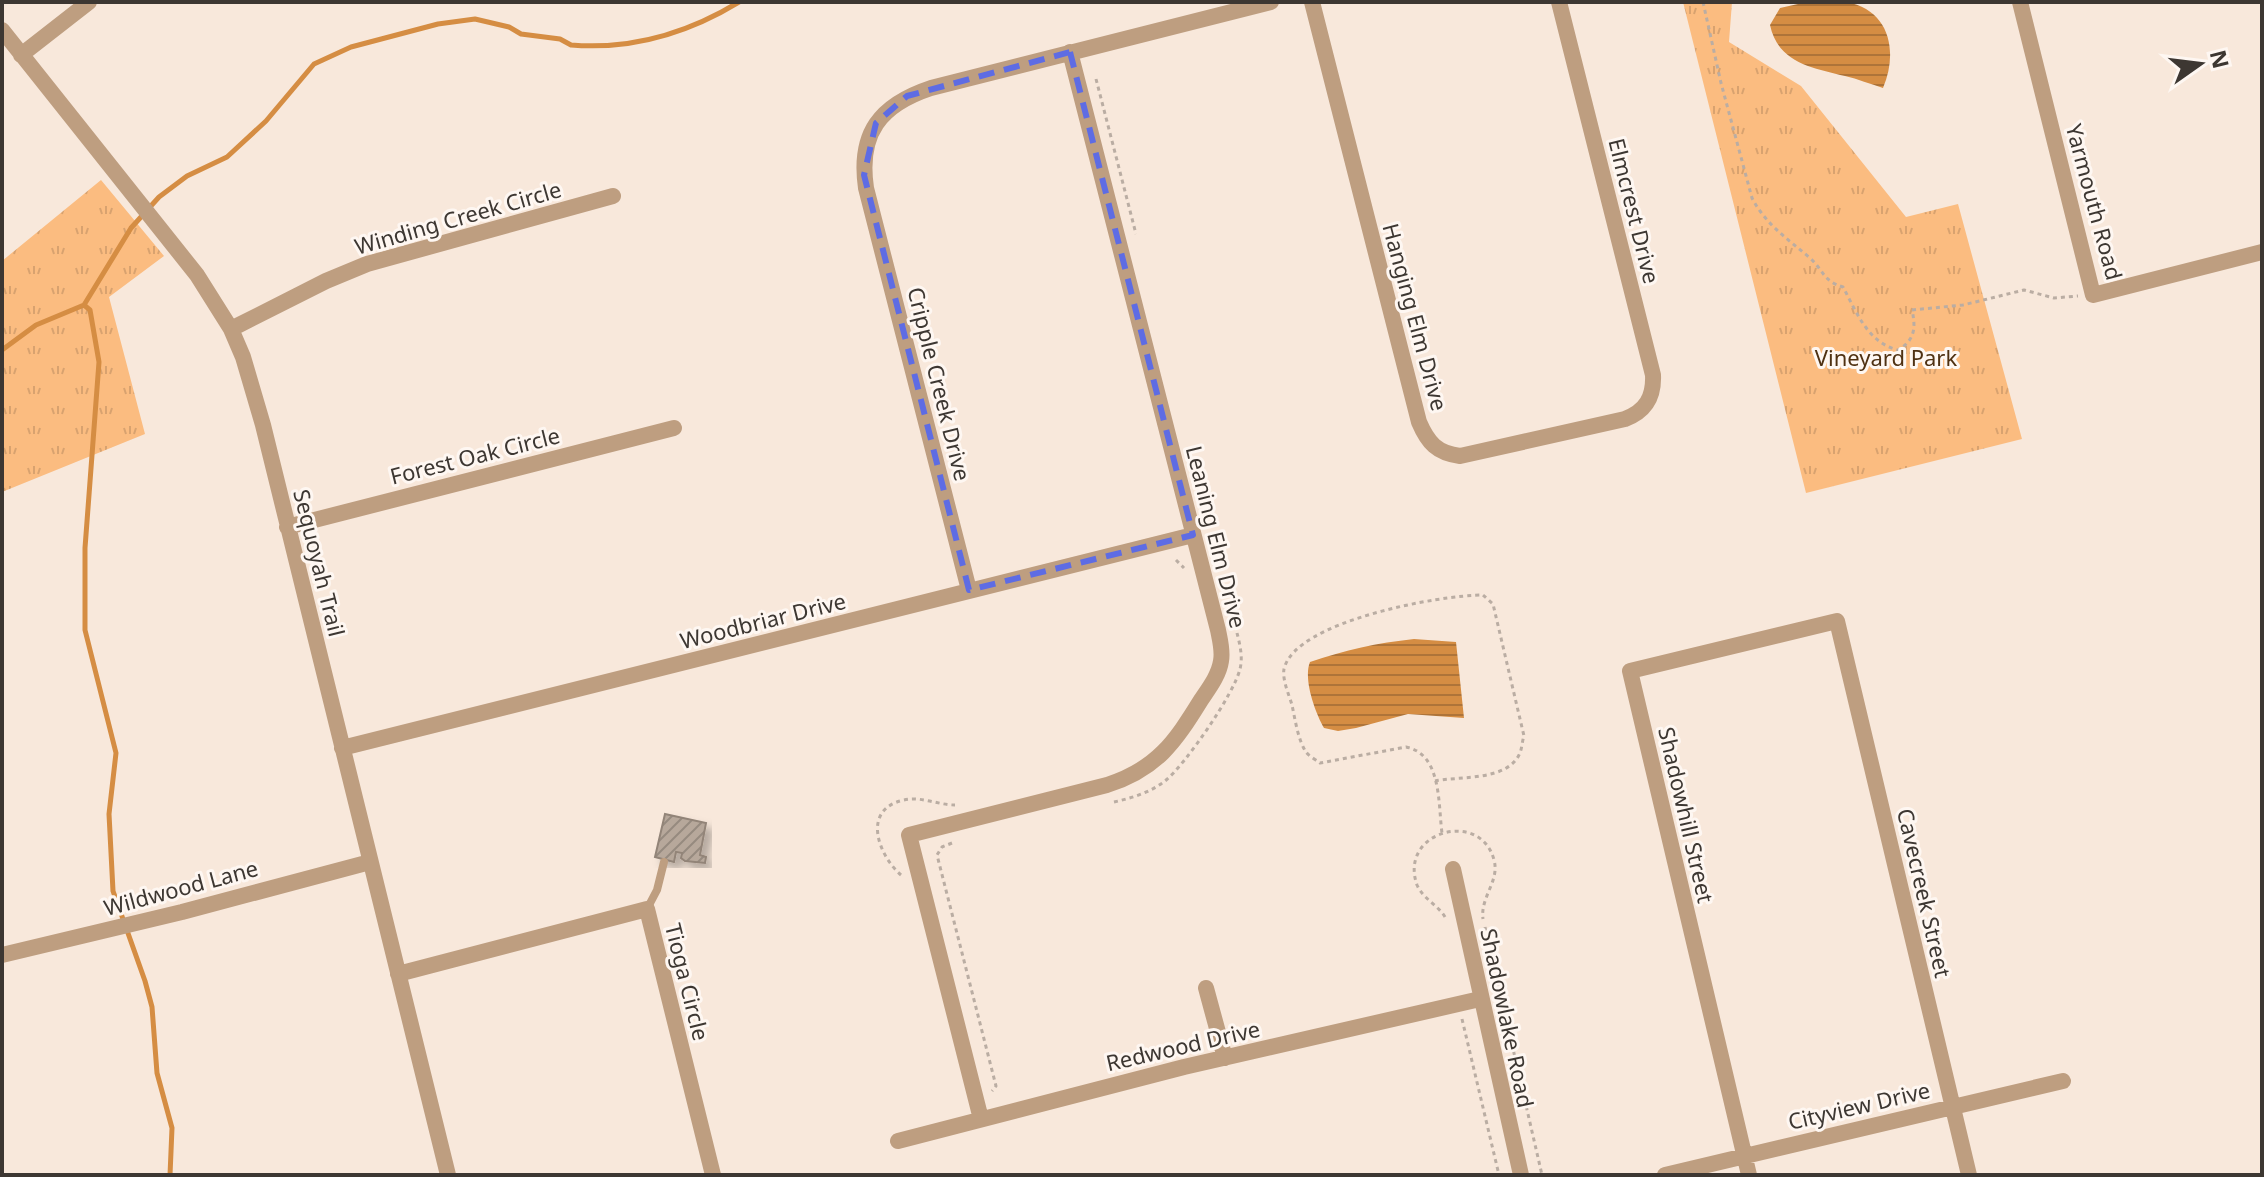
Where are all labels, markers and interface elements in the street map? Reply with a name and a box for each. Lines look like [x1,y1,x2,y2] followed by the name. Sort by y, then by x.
[2160,24,2240,104] north arrow
[2204,47,2237,71] text: N
[2060,120,2130,283] street label: Yarmouth Road
[1602,135,1668,287] street label: Elmcrest Drive
[351,173,564,261] street label: Winding Creek Circle
[1377,220,1455,414] street label: Hanging Elm Drive
[901,284,979,484] street label: Cripple Creek Drive
[1815,342,1957,372] park label: Vineyard Park
[387,419,563,491] street label: Forest Oak Circle
[1180,442,1254,631] street label: Leaning Elm Drive
[287,486,353,640] street label: Sequoyah Trail
[677,585,849,655] street label: Woodbriar Drive
[1652,724,1722,906] street label: Shadowhill Street
[1891,805,1959,980] street label: Cavecreek Street
[100,852,261,922] street label: Wildwood Lane
[659,920,717,1043] street label: Tioga Circle
[1474,925,1542,1110] street label: Shadowlake Road
[1103,1013,1263,1077] street label: Redwood Drive
[1785,1074,1933,1136] street label: Cityview Drive

